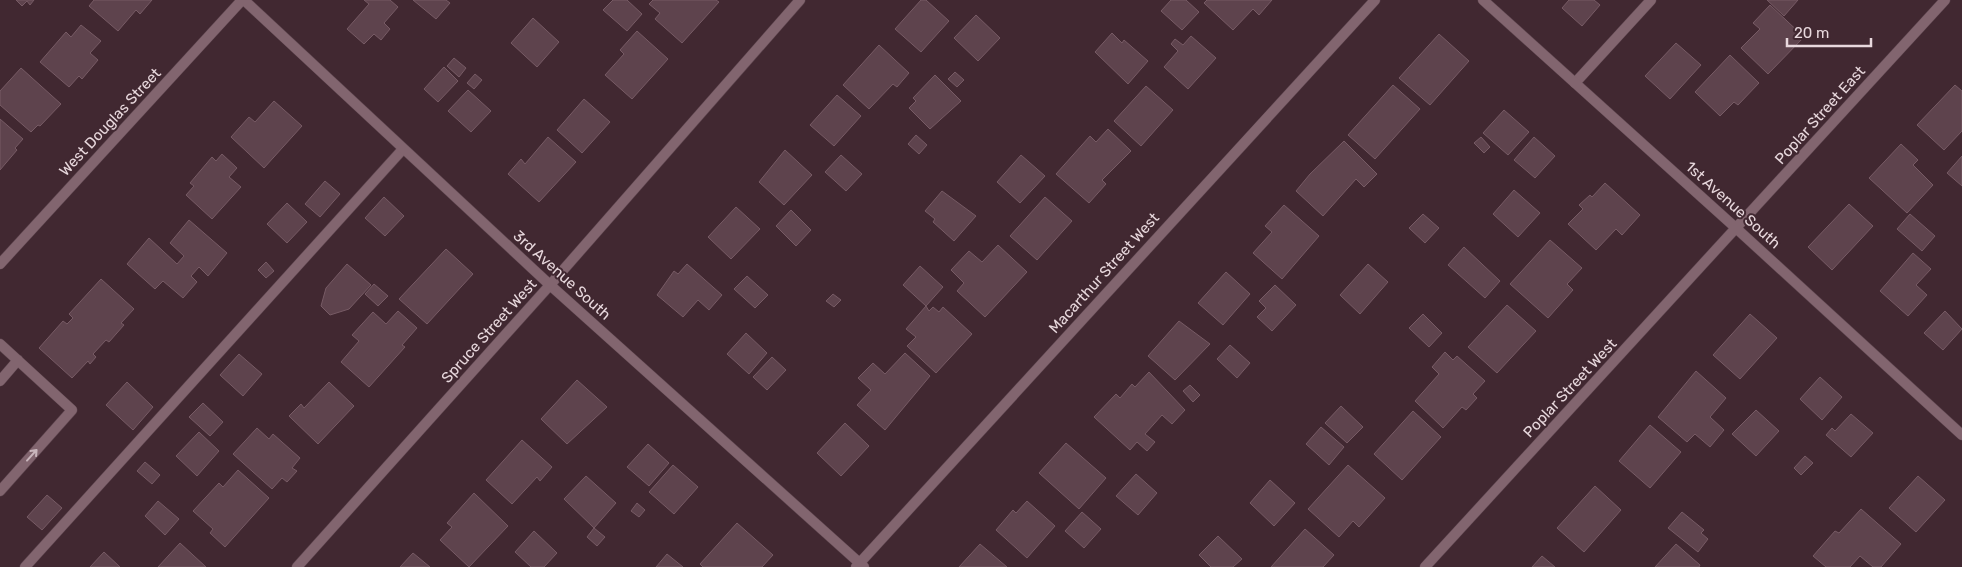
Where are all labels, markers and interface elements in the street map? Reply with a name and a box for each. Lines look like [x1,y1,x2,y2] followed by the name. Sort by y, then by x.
[1787,15,1871,47] scale bar
[1794,24,1829,42] text: 20 m
[1771,62,1869,168] street label: Poplar Street East
[55,64,165,180] street label: West Douglas Street
[1682,158,1784,252] street label: 1st Avenue South
[1045,209,1163,337] street label: Macarthur Street West
[510,227,614,323] street label: 3rd Avenue South
[438,275,541,387] street label: Spruce Street West
[1520,335,1620,441] street label: Poplar Street West
[27,448,38,461] one-way arrow

